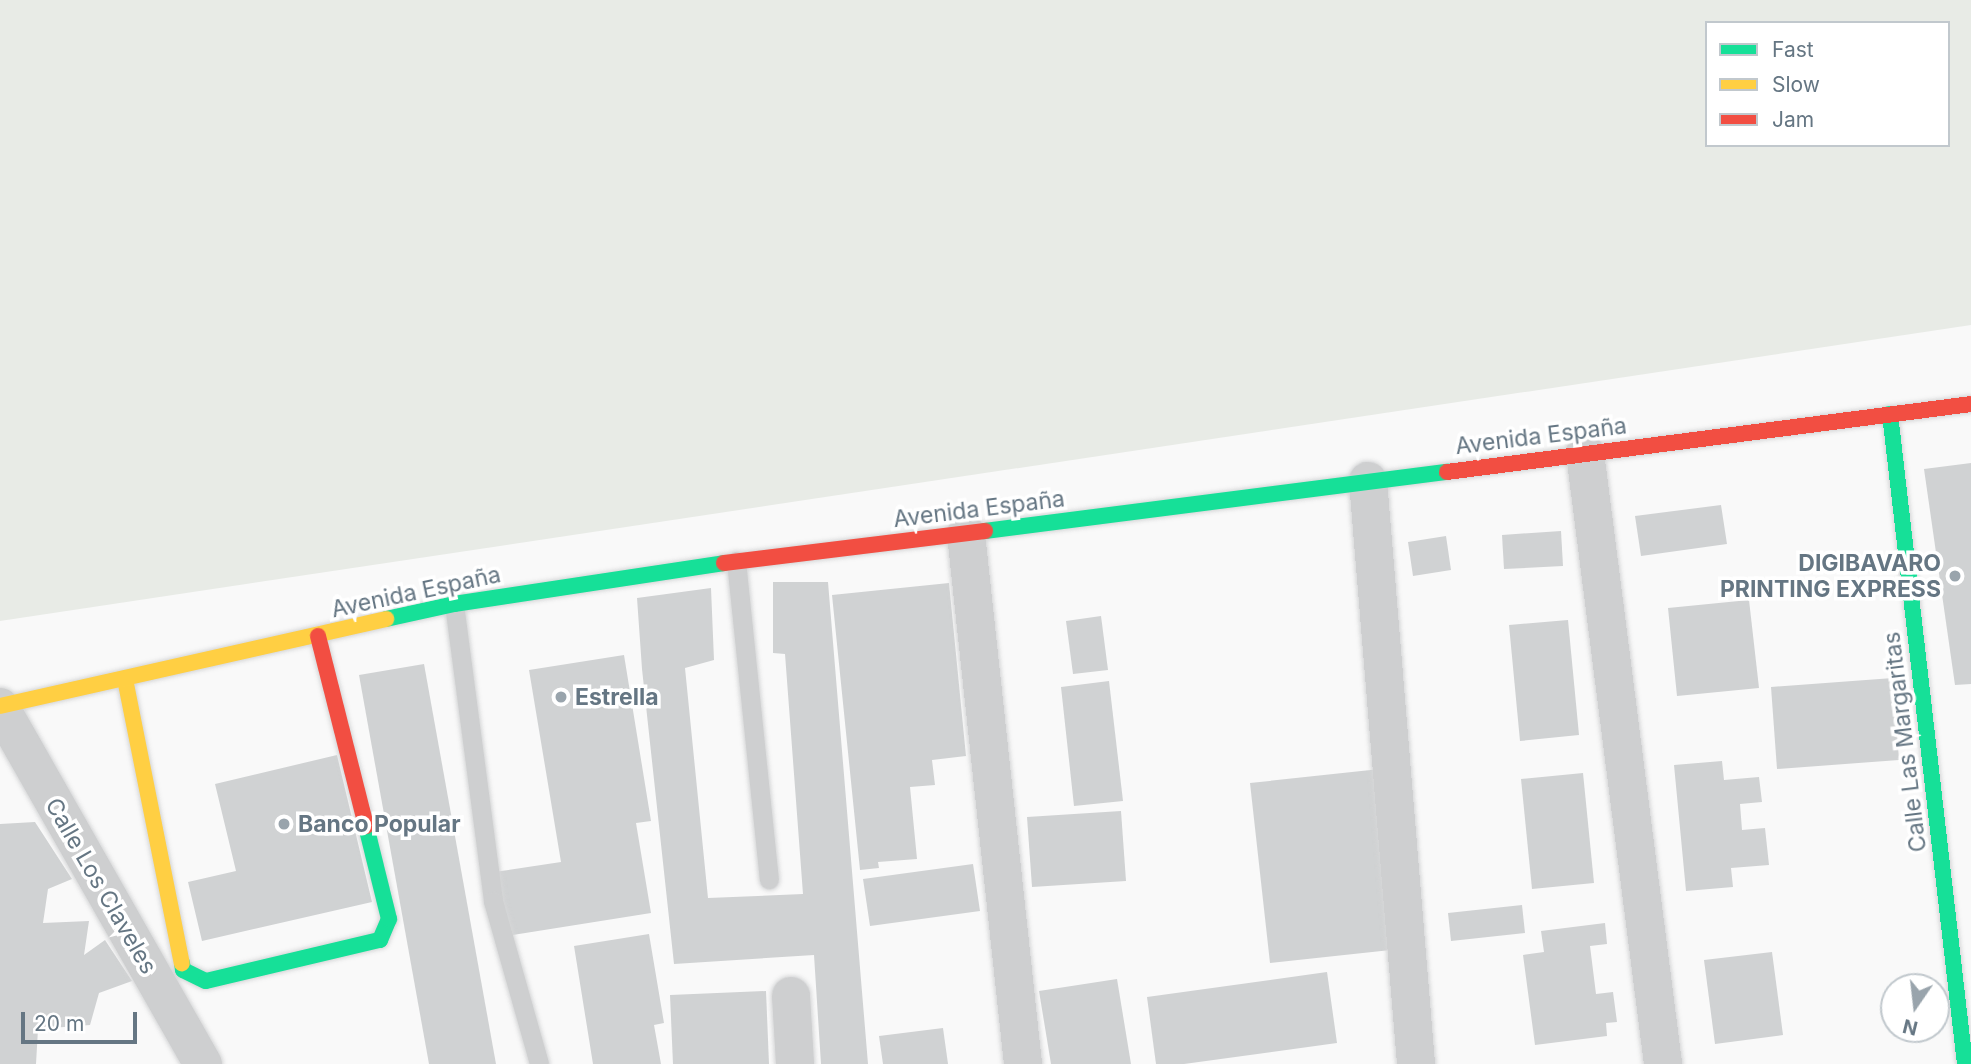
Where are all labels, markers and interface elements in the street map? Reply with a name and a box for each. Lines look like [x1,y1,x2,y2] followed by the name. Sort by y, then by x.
[1705,21,1950,147] legend
[1772,37,1814,62] text: Fast
[1772,72,1820,97] text: Slow
[1772,107,1814,132] text: Jam
[1454,412,1628,460] street label: Avenida España
[892,485,1066,533] street label: Avenida España
[1720,549,1941,603] place label: DIGIBAVARO PRINTING EXPRESS
[329,561,503,623] street label: Avenida España
[1947,568,1963,584] marker: DIGIBAVARO PRINTING EXPRESS
[1878,630,1932,854] street label: Calle Las Margaritas
[575,683,659,711] place label: Estrella
[553,689,569,705] marker: Estrella
[40,793,162,979] street label: Calle Los Claveles
[298,810,461,838] place label: Banco Popular
[276,816,292,832] marker: Banco Popular
[1880,973,1950,1043] north arrow
[24,998,140,1042] scale bar
[34,1011,84,1036] text: 20 m
[1900,1014,1920,1040] text: N

